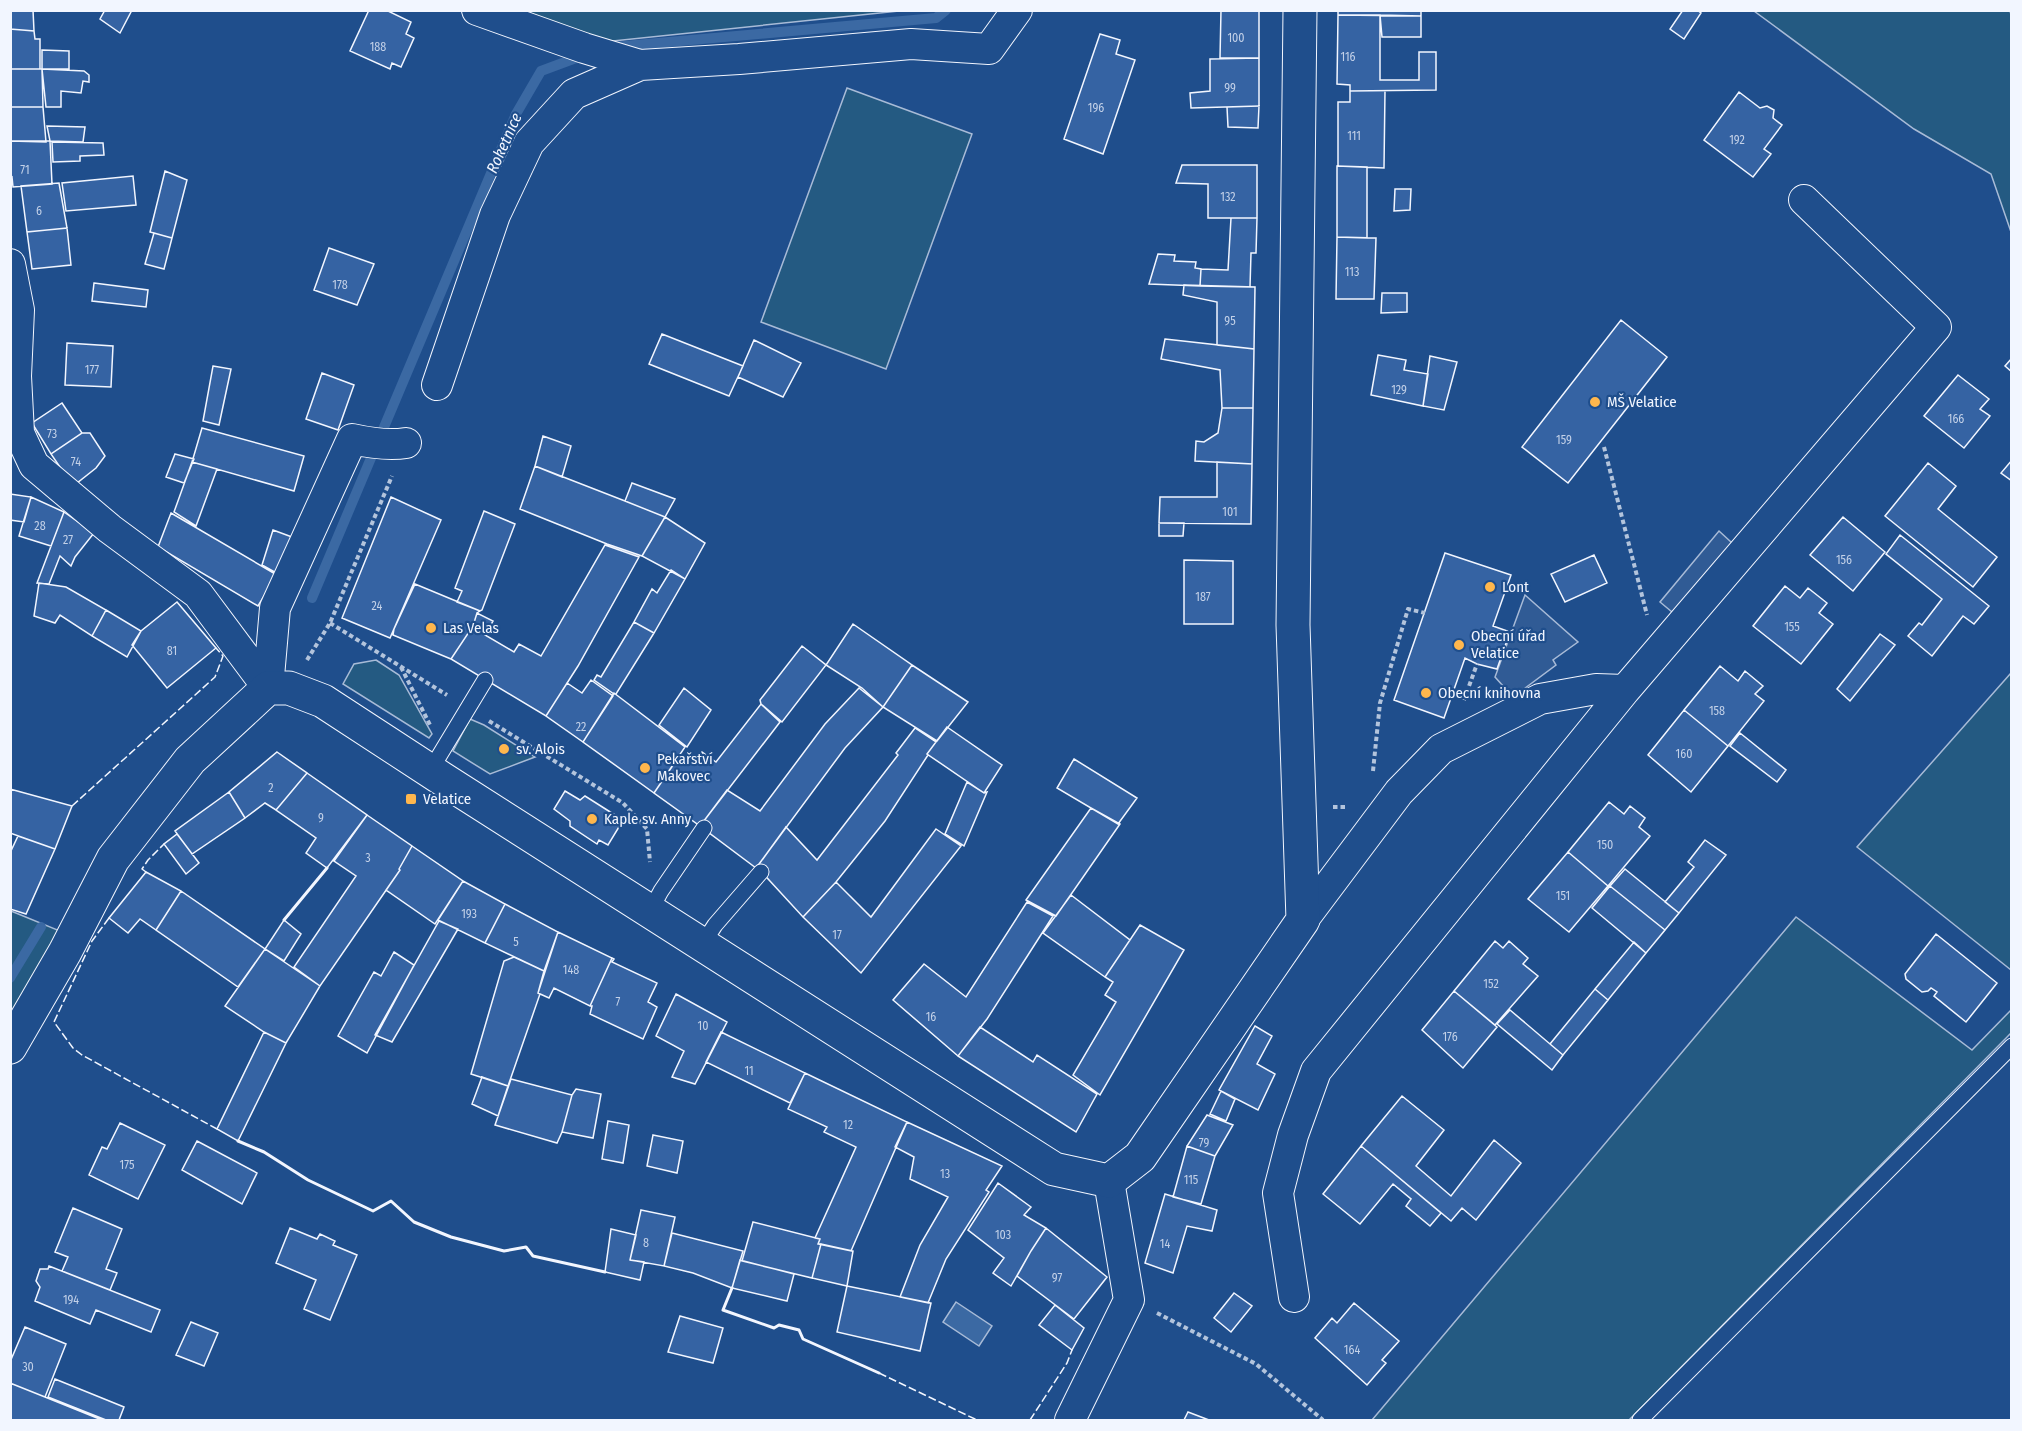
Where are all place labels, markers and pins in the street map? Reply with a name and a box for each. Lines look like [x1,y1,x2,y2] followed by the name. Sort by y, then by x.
[1607,393,1677,411] place label: MŠ Velatice
[1588,395,1602,409] marker: MŠ Velatice
[1502,578,1529,596] place label: Lont
[1483,580,1497,594] marker: Lont
[443,619,499,637] place label: Las Velas
[424,621,438,635] marker: Las Velas
[1471,627,1545,662] place label: Obecní úřad Velatice
[1452,638,1466,652] marker: Obecní úřad Velatice
[1438,684,1541,702] place label: Obecní knihovna
[1419,686,1433,700] marker: Obecní knihovna
[516,740,565,758] place label: sv. Alois
[497,742,511,756] marker: sv. Alois
[657,750,713,785] place label: Pekařství Makovec
[638,761,652,775] marker: Pekařství Makovec
[423,790,471,808] place label: Velatice
[404,792,418,806] marker: Velatice
[604,810,692,828] place label: Kaple sv. Anny
[585,812,599,826] marker: Kaple sv. Anny

